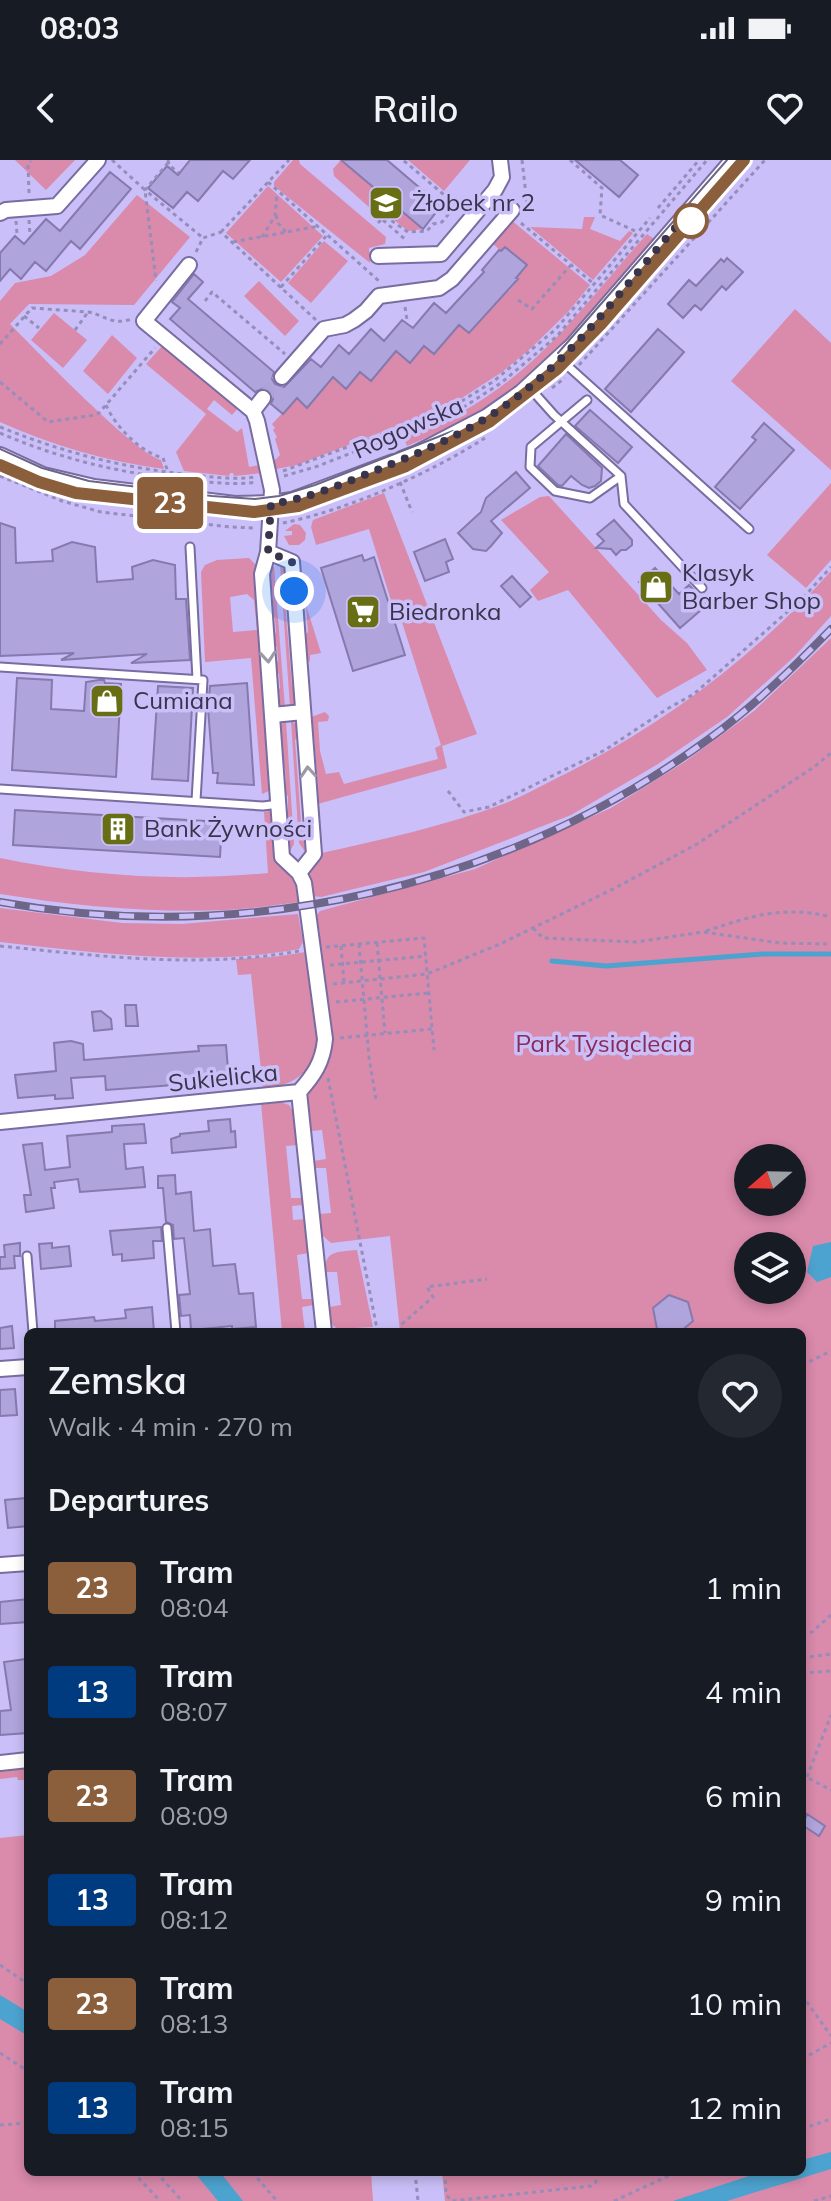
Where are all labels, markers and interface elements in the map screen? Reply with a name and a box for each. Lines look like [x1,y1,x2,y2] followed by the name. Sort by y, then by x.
[40,9,119,47] text: 08:03
[24,86,68,130] icon: back
[373,86,458,131] text: Railo
[763,86,807,130] icon: heart
[367,184,405,222] school or university icon: Żłobek nr 2
[412,187,535,217] place label: Żłobek nr 2
[674,204,708,238] unlabelled marker
[348,390,467,465] street label: Rogowska
[134,477,206,529] line badge: 23
[153,485,187,520] text: 23
[682,557,821,615] place label: Klasyk Barber Shop
[637,568,675,606] shop icon: Klasyk Barber Shop
[274,571,314,611] your location
[344,593,382,631] supermarket icon: Biedronka
[389,596,501,626] place label: Biedronka
[259,651,276,664] one-way arrow
[88,682,126,720] shop icon: Cumiana
[133,685,233,715] place label: Cumiana
[299,765,316,778] one-way arrow
[99,810,137,848] building icon: Bank Żywności
[144,813,312,843] place label: Bank Żywności
[516,1028,692,1058] park label: Park Tysiąclecia
[167,1056,279,1098] street label: Sukielicka
[734,1144,806,1216] north arrow
[734,1144,806,1304] map controls
[734,1232,806,1304] button: layers
[698,1354,782,1438] button: heart
[48,1356,187,1404] text: Zemska
[48,1410,293,1443] text: Walk · 4 min · 270 m
[48,1481,209,1519] text: Departures
[160,1553,233,1591] text: Tram
[705,1569,782,1607] text: 1 min
[75,1570,109,1605] text: 23
[160,1591,228,1624] text: 08:04
[160,1657,233,1695] text: Tram
[705,1673,782,1711] text: 4 min
[75,1674,109,1709] text: 13
[160,1695,228,1728] text: 08:07
[160,1761,233,1799] text: Tram
[705,1777,782,1815] text: 6 min
[75,1778,109,1813] text: 23
[160,1799,228,1832] text: 08:09
[160,1865,233,1903] text: Tram
[705,1881,782,1919] text: 9 min
[75,1882,109,1917] text: 13
[160,1903,228,1936] text: 08:12
[160,1969,233,2007] text: Tram
[687,1985,782,2023] text: 10 min
[75,1986,109,2021] text: 23
[160,2007,228,2040] text: 08:13
[160,2073,233,2111] text: Tram
[687,2089,782,2127] text: 12 min
[75,2090,109,2125] text: 13
[160,2111,228,2144] text: 08:15

